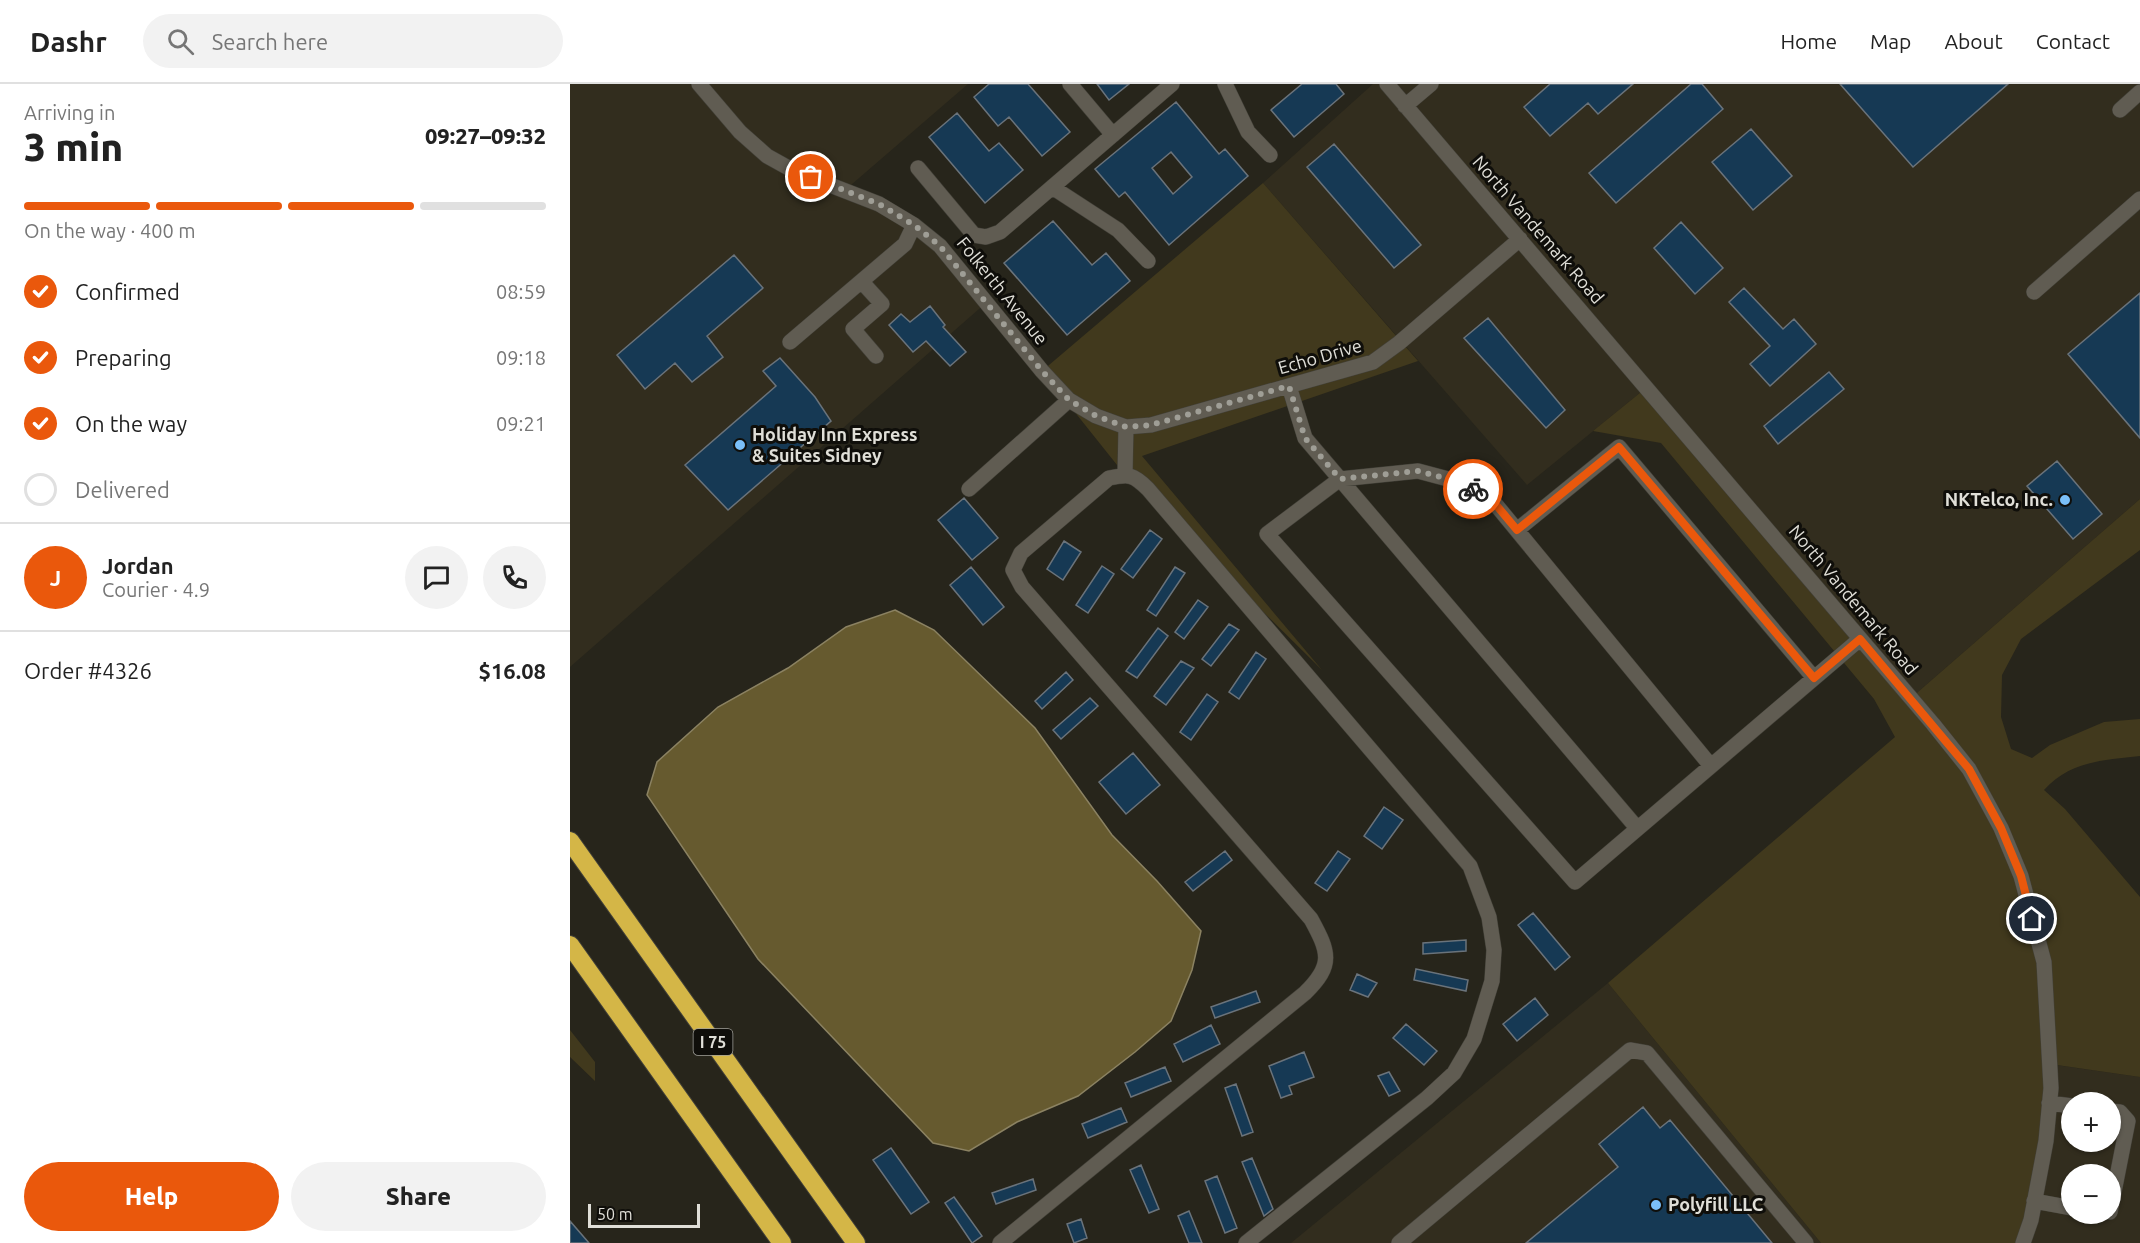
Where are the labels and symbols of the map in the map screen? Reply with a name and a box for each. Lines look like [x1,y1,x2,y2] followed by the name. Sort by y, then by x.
[785,151,836,202] pin
[1469,151,1608,307] street label: North Vandemark Road
[953,233,1052,348] street label: Folkerth Avenue
[1276,335,1364,377] street label: Echo Drive
[752,424,917,465] place label: Holiday Inn Express & Suites Sidney
[733,438,747,452] marker: Holiday Inn Express & Suites Sidney
[1443,459,1503,519] courier
[1945,489,2053,509] place label: NKTelco, Inc.
[2058,493,2072,507] marker: NKTelco, Inc.
[1785,520,1922,678] street label: North Vandemark Road
[2006,893,2057,944] pin
[694,1029,732,1055] road number: I 75
[1668,1194,1764,1214] place label: Polyfill LLC
[1649,1198,1663,1212] marker: Polyfill LLC
[588,1201,700,1228] scale bar

